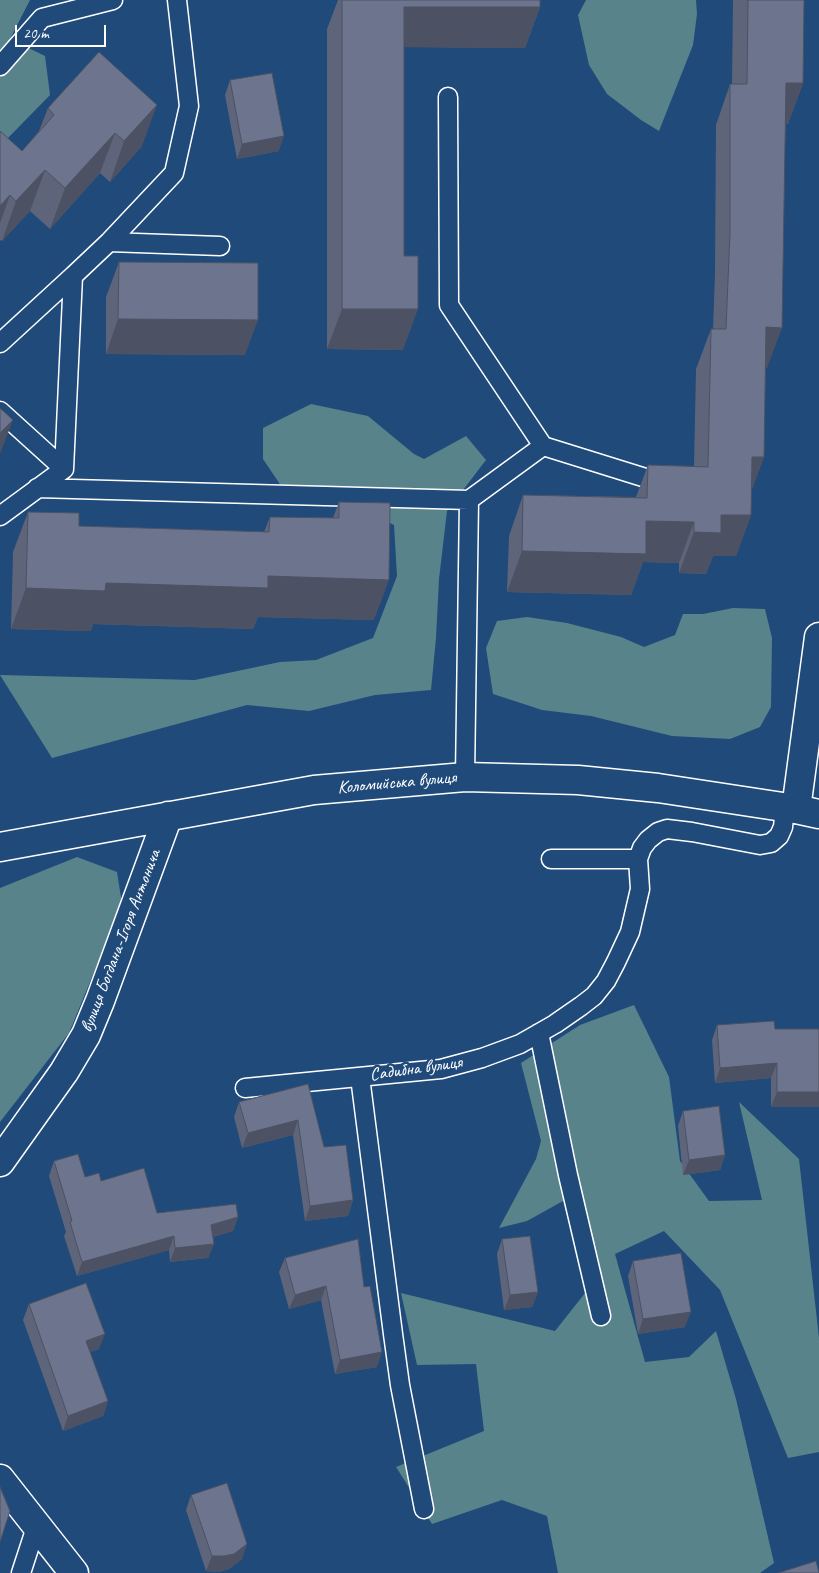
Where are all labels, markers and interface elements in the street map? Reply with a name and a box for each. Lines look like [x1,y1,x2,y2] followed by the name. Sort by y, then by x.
[18,15,109,47] scale bar
[23,24,49,43] text: 20 m
[337,767,457,799] street label: Коломийська вулиця
[76,846,166,1036] street label: вулиця Богдана-Ігоря Антонича
[368,1052,464,1086] street label: Садибна вулиця

